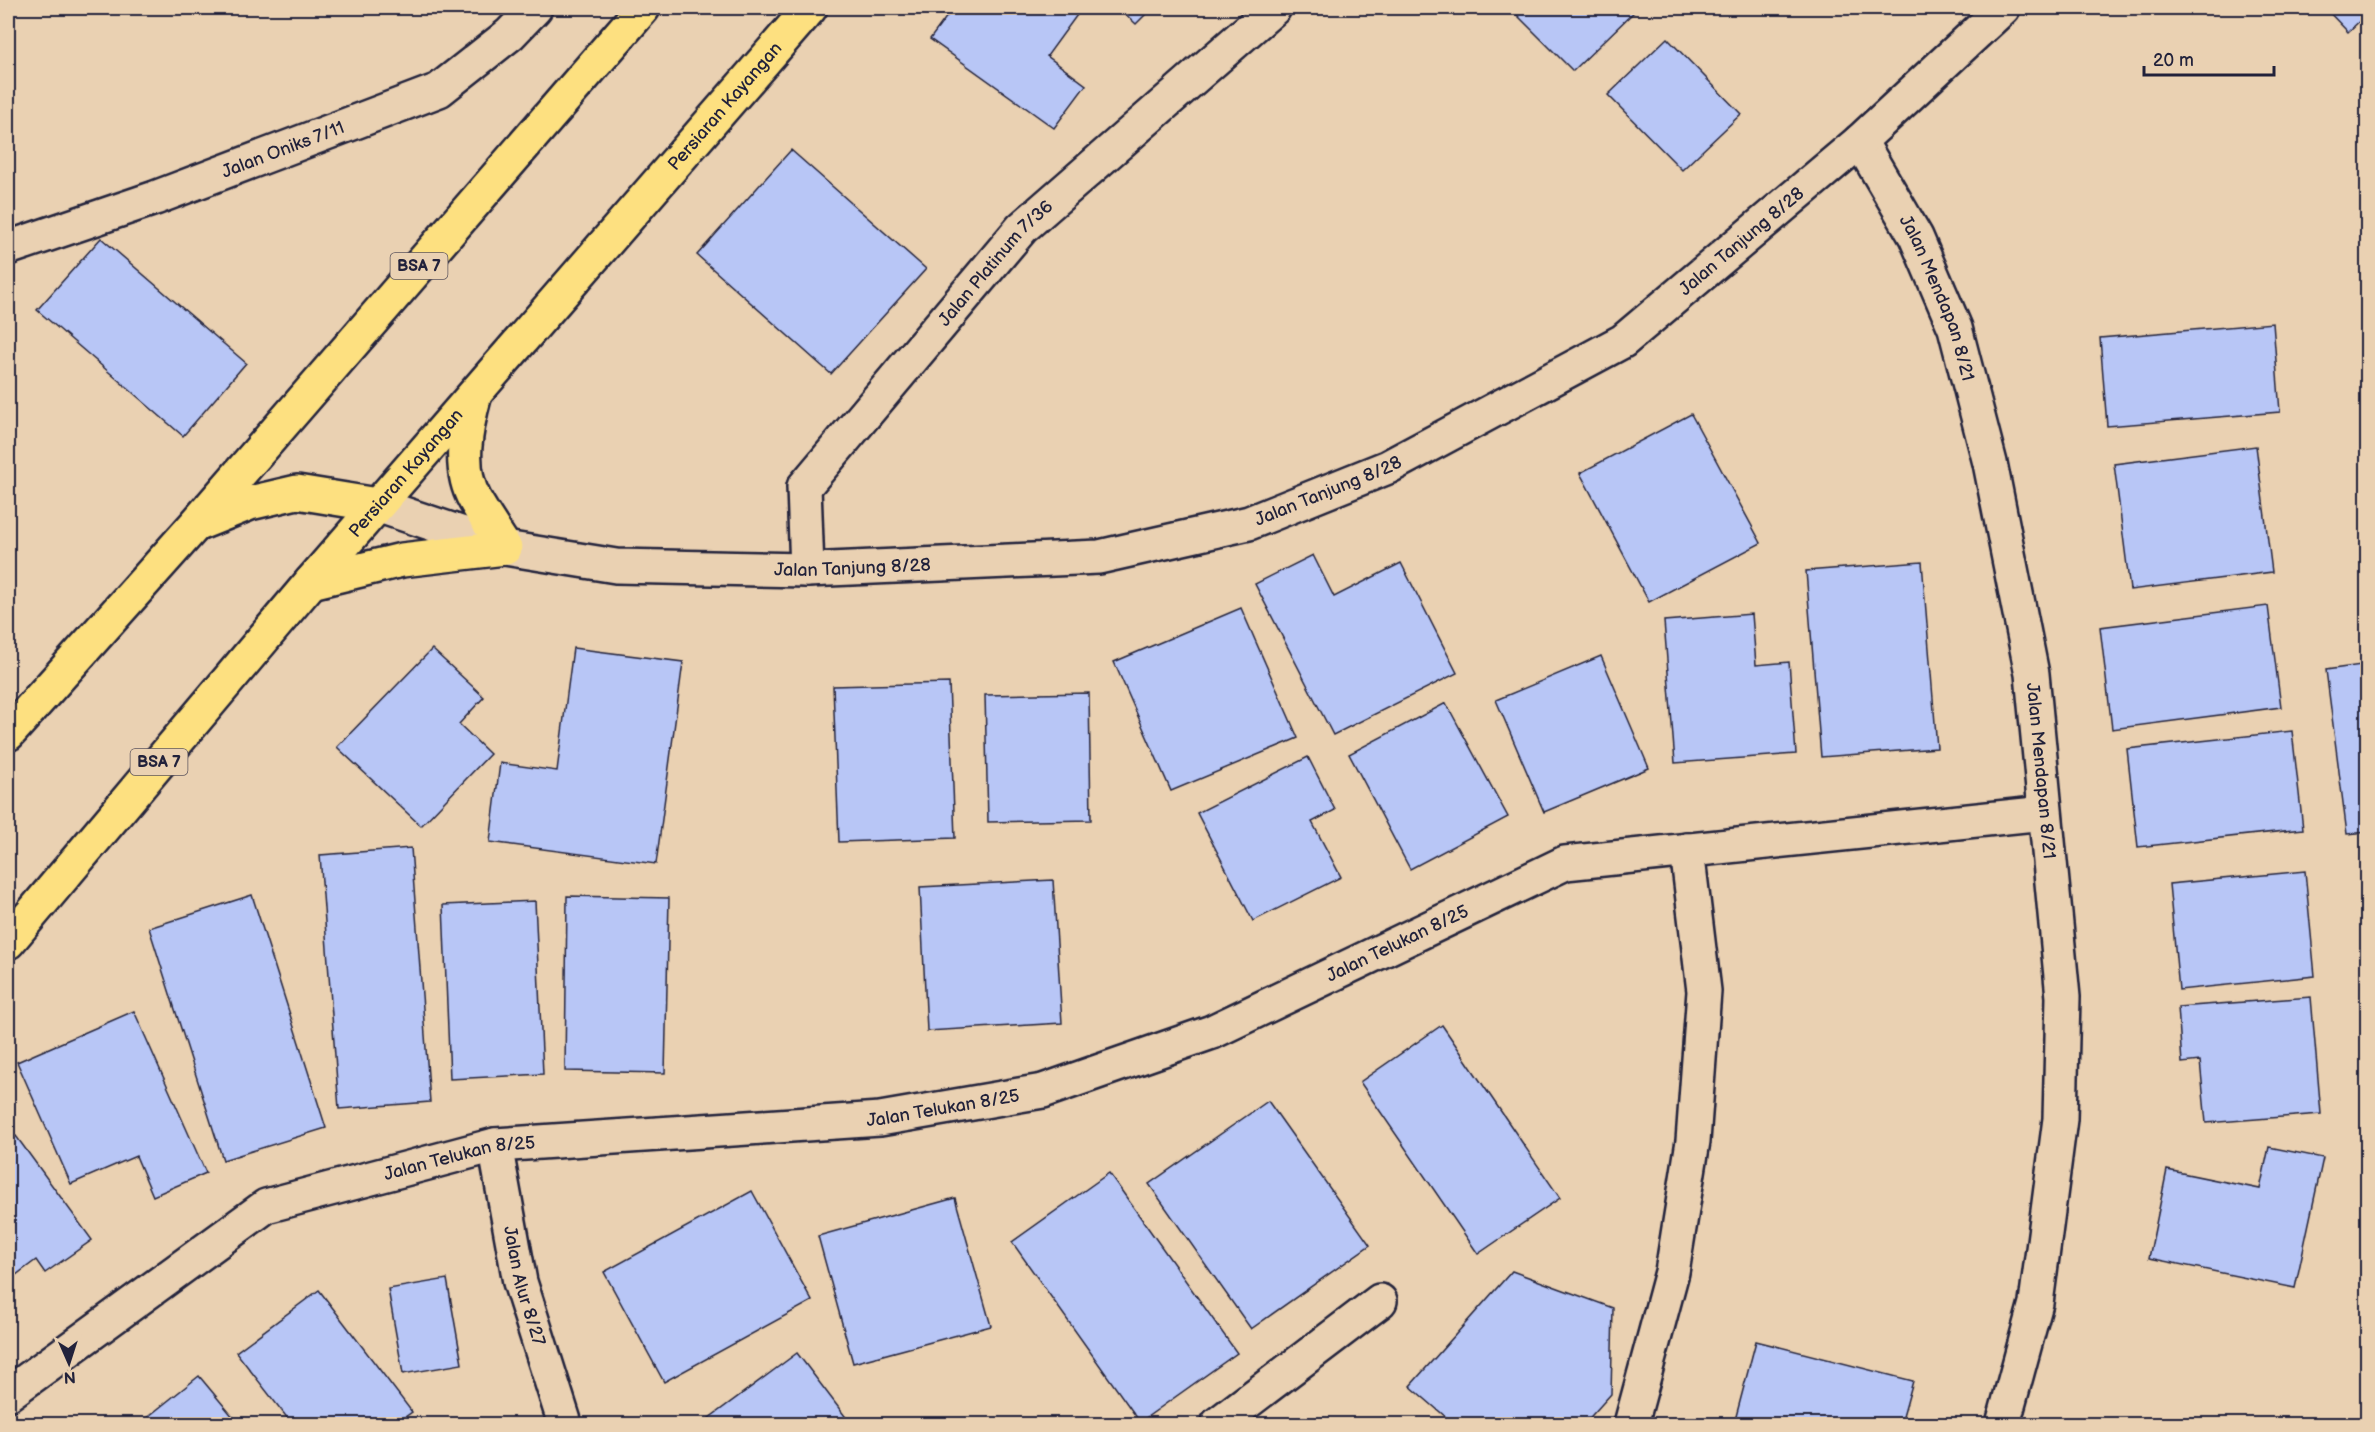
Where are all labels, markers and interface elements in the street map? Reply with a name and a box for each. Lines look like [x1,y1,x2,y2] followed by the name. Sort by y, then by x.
[663,38,786,175] street label: Persiaran Kayangan
[2144,39,2274,77] scale bar
[2153,50,2194,71] text: 20 m
[219,117,347,182] street label: Jalan Oniks 7/11
[1675,183,1808,300] street label: Jalan Tanjung 8/28
[934,195,1057,330] street label: Jalan Platinum 7/36
[1895,211,1979,383] street label: Jalan Mendapan 8/21
[390,253,448,279] road number: BSA 7
[344,405,467,541] street label: Persiaran Kayangan
[1252,451,1405,530] street label: Jalan Tanjung 8/28
[774,554,931,581] street label: Jalan Tanjung 8/28
[2022,682,2060,860] street label: Jalan Mendapan 8/21
[130,749,188,775] road number: BSA 7
[1323,900,1472,986] street label: Jalan Telukan 8/25
[866,1085,1021,1130] street label: Jalan Telukan 8/25
[382,1132,536,1185] street label: Jalan Telukan 8/25
[499,1224,550,1348] street label: Jalan Alur 8/27
[39,1333,99,1393] north arrow
[63,1367,76,1386] text: N

